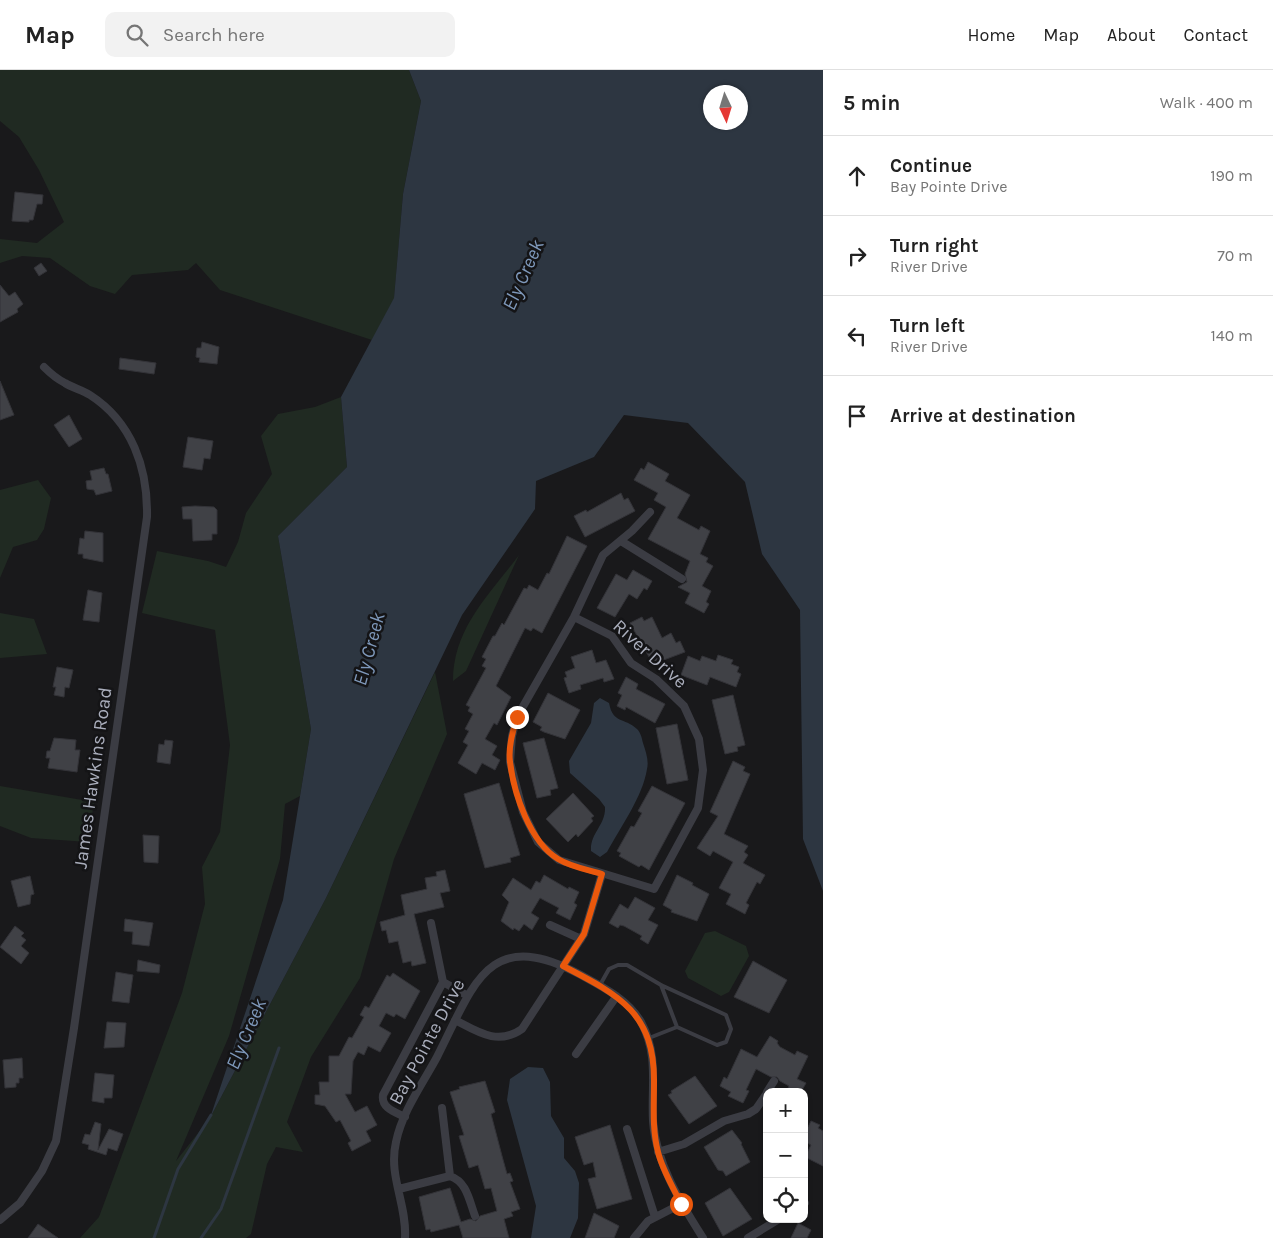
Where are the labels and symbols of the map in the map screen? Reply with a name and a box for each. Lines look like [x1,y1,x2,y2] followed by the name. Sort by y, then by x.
[703,85,748,130] north arrow
[497,235,549,314] water label: Ely Creek
[348,609,390,688] water label: Ely Creek
[608,615,692,693] street label: River Drive
[69,686,117,870] street label: James Hawkins Road
[506,706,529,729] route end
[385,975,469,1109] street label: Bay Pointe Drive
[221,994,272,1073] water label: Ely Creek
[670,1193,693,1216] route start

